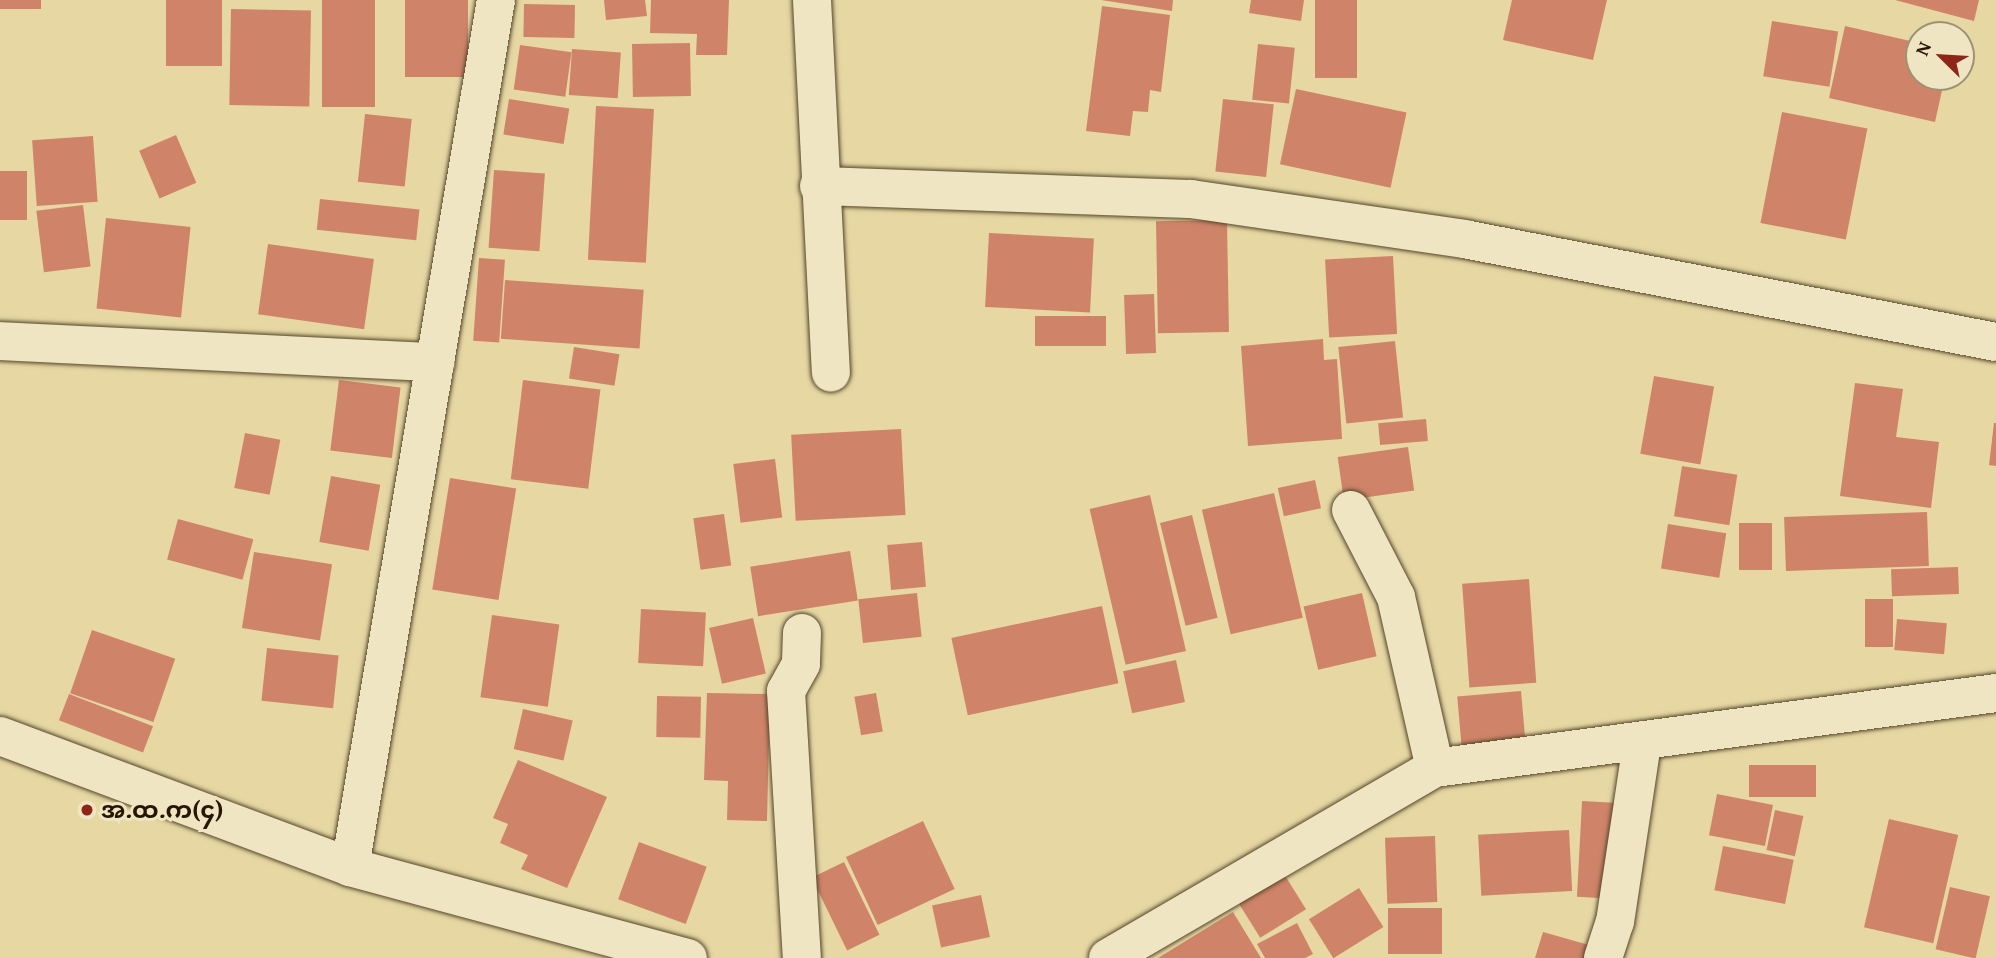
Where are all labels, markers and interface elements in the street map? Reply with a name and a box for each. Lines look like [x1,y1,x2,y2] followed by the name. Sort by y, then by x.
[1905,21,1975,91] north arrow
[1907,37,1938,60] text: N
[101,796,223,824] place label: အ.ထ.က(၄)
[79,802,95,818] marker: အ.ထ.က(၄)

